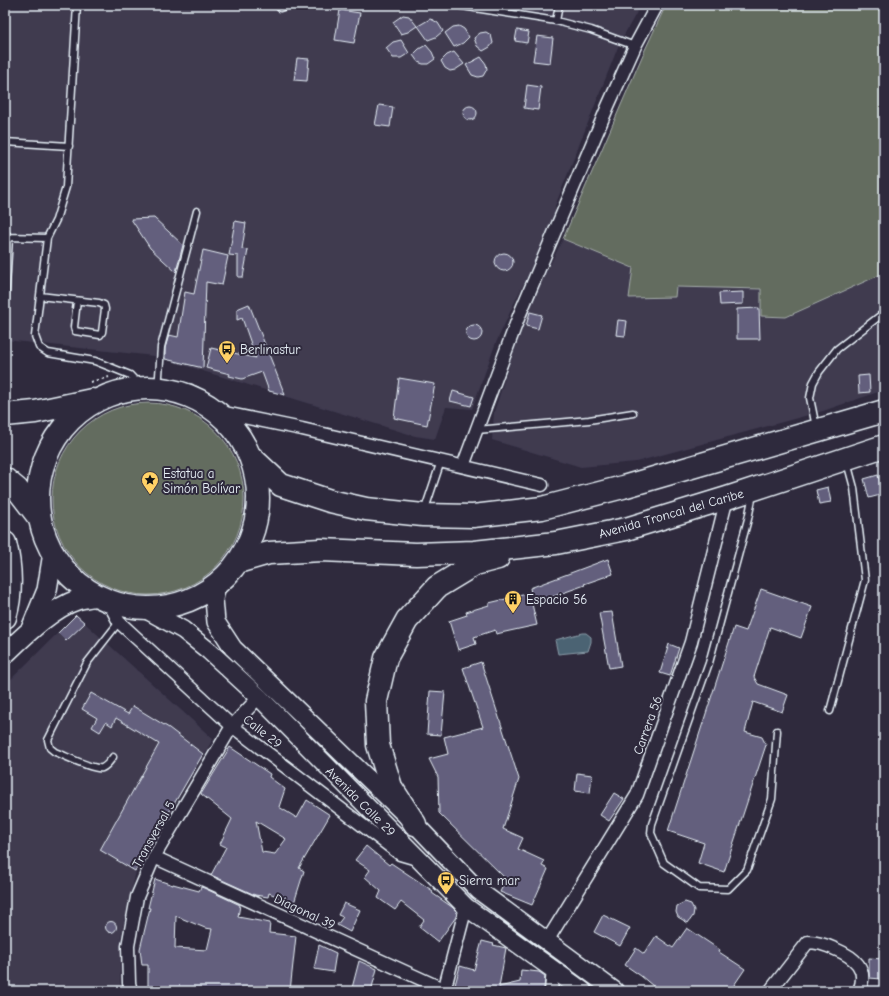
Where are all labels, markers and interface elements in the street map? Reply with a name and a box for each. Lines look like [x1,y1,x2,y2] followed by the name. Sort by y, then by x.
[217,339,237,364] bus stop icon: Berlinastur
[240,342,301,357] place label: Berlinastur
[163,466,241,496] place label: Estatua a Simón Bolívar
[140,470,160,495] place icon: Estatua a Simón Bolívar
[597,485,746,541] street label: Avenida Troncal del Caribe
[503,589,523,614] building icon: Espacio 56
[526,592,587,607] place label: Espacio 56
[630,694,665,757] street label: Carrera 56
[240,712,285,751] street label: Calle 29
[323,763,399,839] street label: Avenida Calle 29
[129,798,178,870] street label: Transversal 5
[436,870,456,895] bus stop icon: Sierra mar
[459,873,520,888] place label: Sierra mar
[272,891,338,932] street label: Diagonal 39

